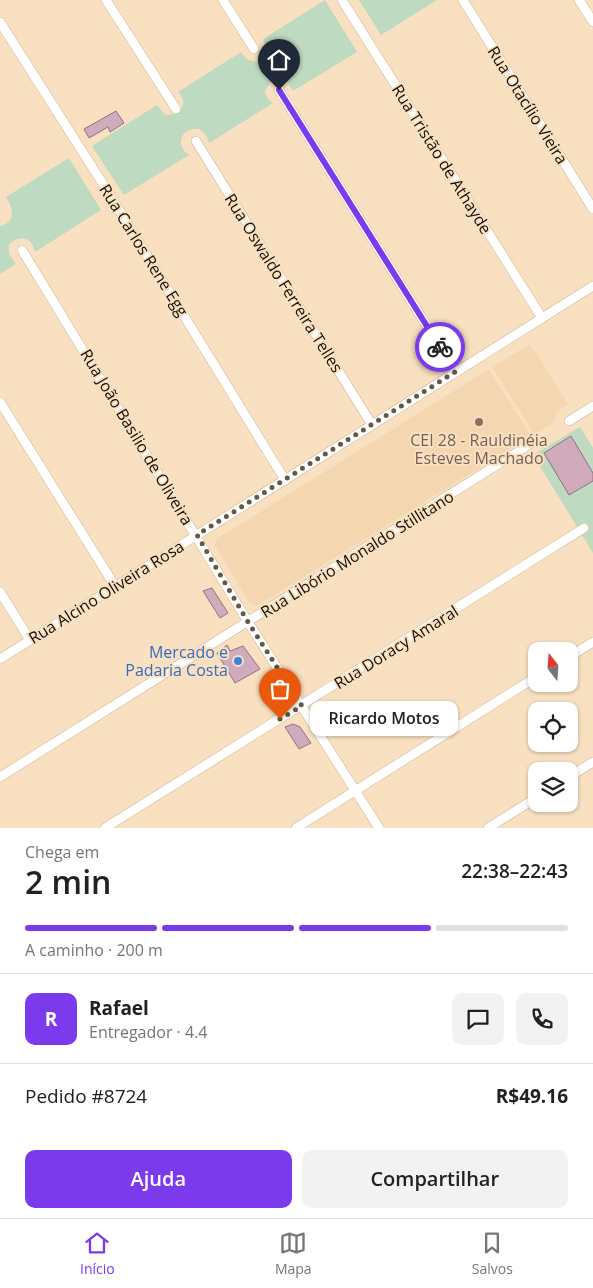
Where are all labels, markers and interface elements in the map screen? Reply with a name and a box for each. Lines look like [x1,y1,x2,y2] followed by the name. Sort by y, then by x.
[258,39,300,90] pin
[483,42,573,168] street label: Rua Otacílio Vieira
[265,46,293,74] icon: home
[387,80,497,238] street label: Rua Tristão de Athayde
[94,180,194,320] street label: Rua Carlos Rene Egg
[220,189,348,377] street label: Rua Oswaldo Ferreira Telles
[415,322,465,372] courier
[426,333,454,361] icon: bike
[76,345,198,529] street label: Rua João Basilio de Oliveira
[473,416,485,428] marker: CEI 28 - Rauldinéia Esteves Machado
[410,429,548,469] place label: CEI 28 - Rauldinéia Esteves Machado
[256,485,458,623] street label: Rua Libório Monaldo Stillitano
[24,535,188,649] street label: Rua Alcino Oliveira Rosa
[330,600,462,694] street label: Rua Doracy Amaral
[125,641,228,681] place label: Mercado e Padaria Costa
[528,642,578,692] north arrow
[528,642,578,812] map controls
[232,655,244,667] marker: Mercado e Padaria Costa
[259,668,301,719] pin
[266,675,294,703] icon: bag
[310,702,458,736] callout: Ricardo Motos
[528,702,578,752] button: locate
[328,707,440,729] text: Ricardo Motos
[528,762,578,812] button: layers
[25,841,99,863] text: Chega em
[461,858,568,884] text: 22:38–22:43
[25,860,111,903] text: 2 min
[25,939,163,961] text: A caminho · 200 m
[452,993,504,1045] button: chat
[516,993,568,1045] button: phone
[89,995,149,1021] text: Rafael
[45,1006,57,1032] text: R
[89,1021,207,1043] text: Entregador · 4.4
[25,1083,147,1109] text: Pedido #8724
[496,1083,568,1109] text: R$49.16
[25,1150,292,1208] button: Ajuda
[302,1150,568,1208] button: Compartilhar
[80,1229,115,1278] tab: Início
[275,1229,312,1278] tab: Mapa
[472,1229,513,1278] tab: Salvos

